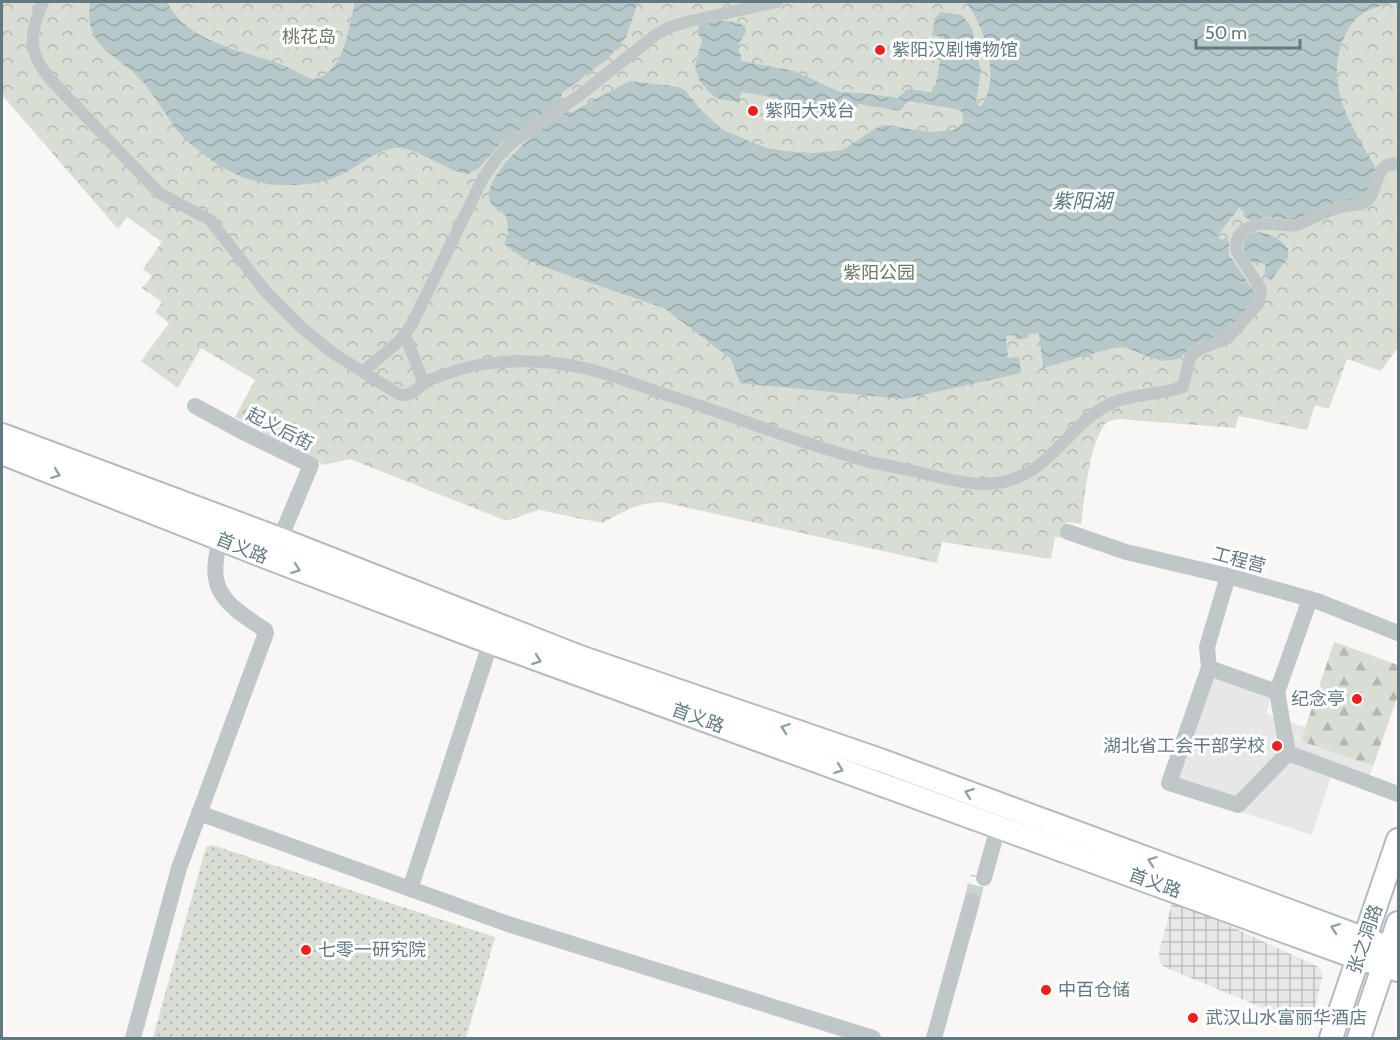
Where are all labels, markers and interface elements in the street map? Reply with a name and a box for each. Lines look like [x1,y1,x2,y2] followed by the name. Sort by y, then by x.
[1196,12,1300,50] scale bar
[1205,22,1247,44] text: 50 m
[282,26,336,48] park label: 桃花岛
[892,39,1018,61] place label: 紫阳汉剧博物馆
[873,43,887,57] marker: 紫阳汉剧博物馆
[765,100,855,122] place label: 紫阳大戏台
[746,104,760,118] marker: 紫阳大戏台
[1052,189,1115,213] water label: 紫阳湖
[843,262,915,284] park label: 紫阳公园
[243,403,317,455] street label: 起义后街
[50,467,61,479] one-way arrow
[213,528,271,568] street label: 首义路
[1210,542,1268,578] street label: 工程营
[290,562,301,574] one-way arrow
[532,652,542,665] one-way arrow
[1291,688,1345,710] place label: 纪念亭
[1350,692,1364,706] marker: 纪念亭
[669,698,727,738] street label: 首义路
[780,722,791,735] one-way arrow
[1103,735,1265,757] place label: 湖北省工会干部学校
[1270,739,1284,753] marker: 湖北省工会干部学校
[833,762,844,775] one-way arrow
[964,788,975,801] one-way arrow
[1147,855,1158,868] one-way arrow
[1126,863,1184,903] street label: 首义路
[1343,901,1387,977] street label: 张之洞路
[1330,923,1341,935] one-way arrow
[318,939,426,961] place label: 七零一研究院
[299,943,313,957] marker: 七零一研究院
[1058,979,1130,1001] place label: 中百仓储
[1039,983,1053,997] marker: 中百仓储
[1205,1007,1367,1029] place label: 武汉山水富丽华酒店
[1186,1011,1200,1025] marker: 武汉山水富丽华酒店

